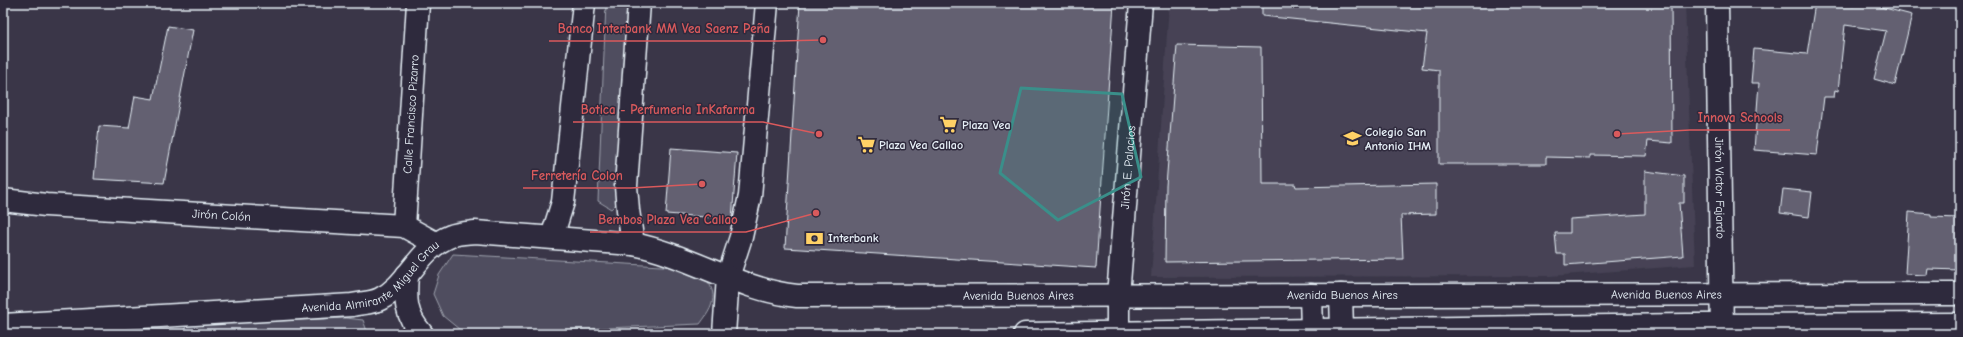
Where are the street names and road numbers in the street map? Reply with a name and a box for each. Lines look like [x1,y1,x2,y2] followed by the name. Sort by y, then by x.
[400,54,422,174] street label: Calle Francisco Pizarro
[1118,125,1138,210] street label: Jirón E. Palacios
[1712,137,1728,239] street label: Jirón Victor Fajardo
[192,207,251,224] street label: Jirón Colón
[301,237,442,315] street label: Avenida Almirante Miguel Grau
[1611,287,1722,302] street label: Avenida Buenos Aires
[1287,288,1398,302] street label: Avenida Buenos Aires
[963,289,1074,303] street label: Avenida Buenos Aires

